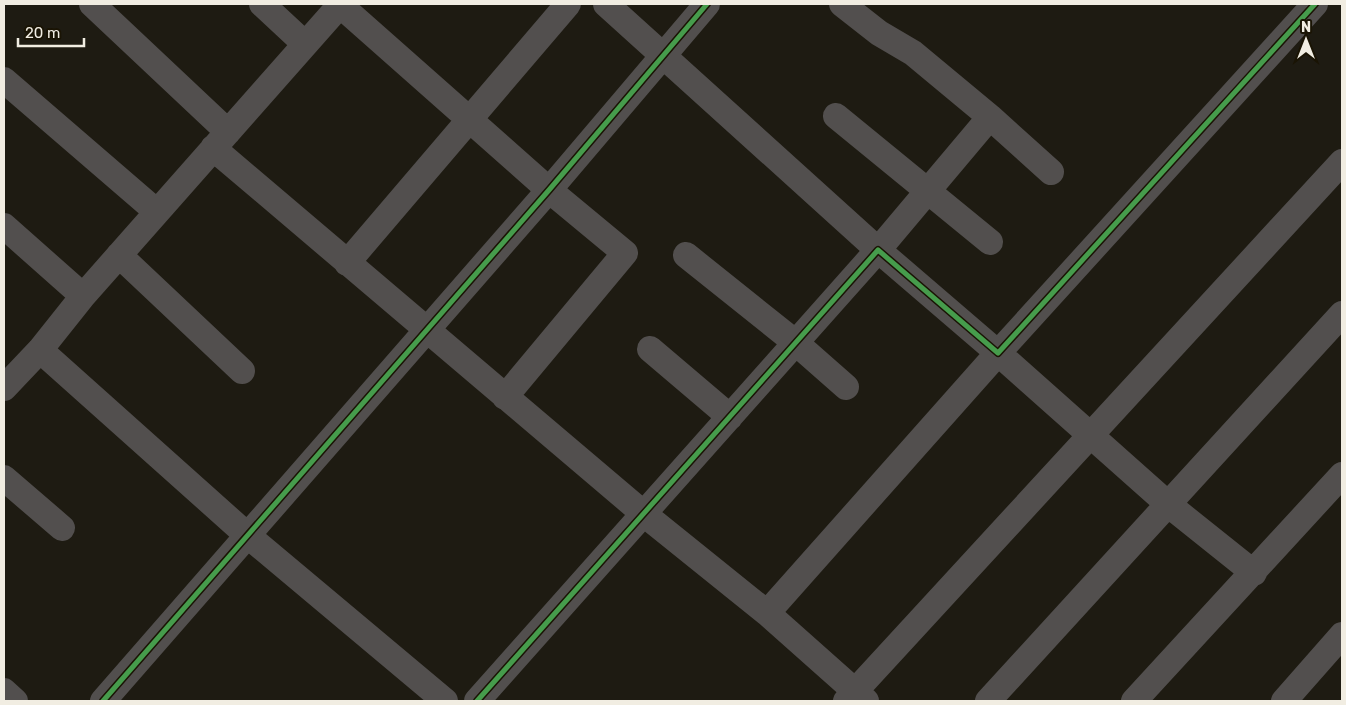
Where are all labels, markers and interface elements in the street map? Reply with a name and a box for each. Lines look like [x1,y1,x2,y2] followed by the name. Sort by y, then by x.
[18,15,84,47] scale bar
[1281,15,1331,65] north arrow
[1301,19,1311,36] text: N
[25,24,60,42] text: 20 m

